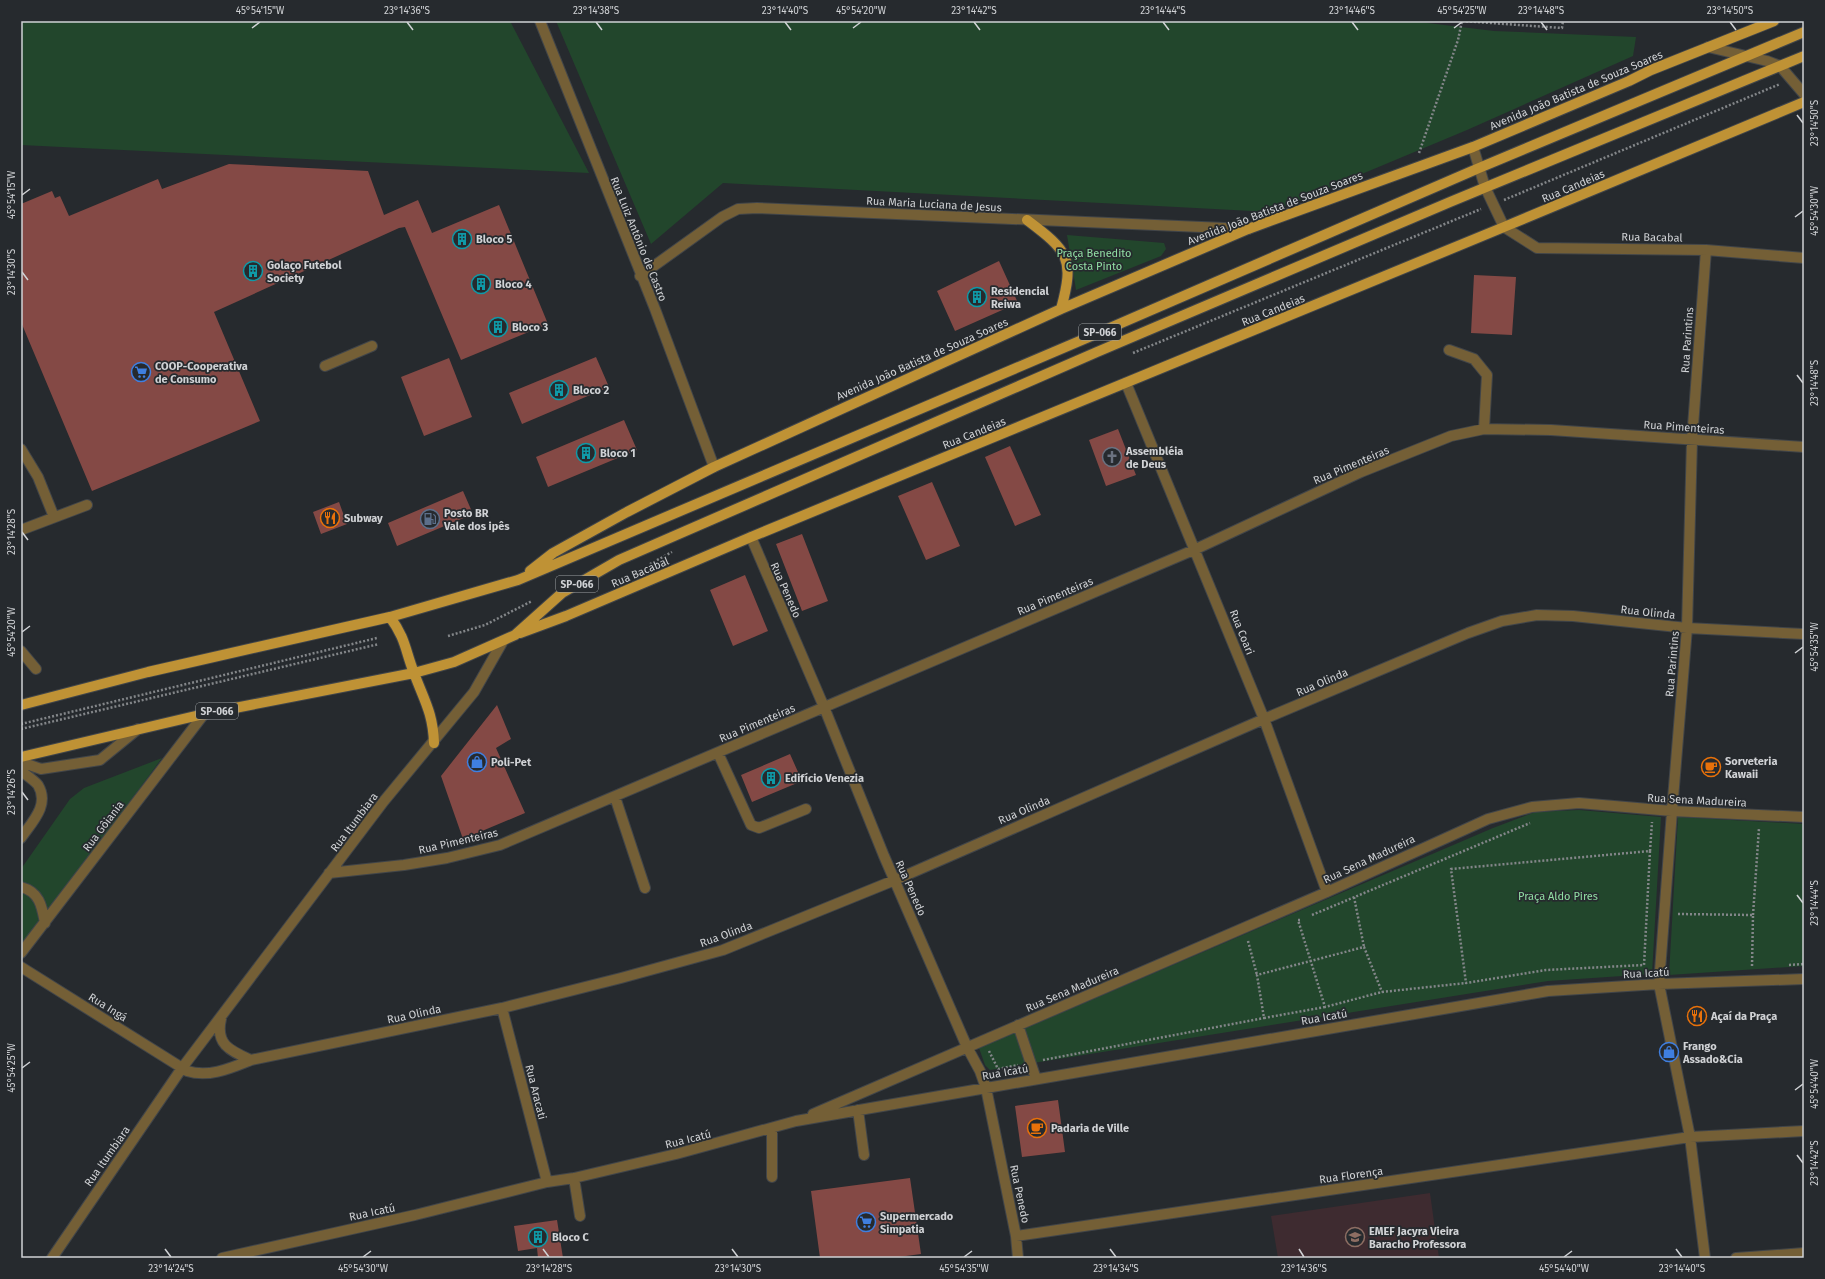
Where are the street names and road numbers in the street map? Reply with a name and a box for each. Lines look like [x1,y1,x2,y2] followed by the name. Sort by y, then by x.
[1488,48,1665,133] street label: Avenida João Batista de Souza Soares
[1540,167,1607,206] street label: Rua Candeias
[1186,169,1365,248] street label: Avenida João Batista de Souza Soares
[608,175,670,303] street label: Rua Luiz Antônio de Castro
[866,194,1002,215] street label: Rua Maria Luciana de Jesus
[1621,230,1683,245] street label: Rua Bacabal
[1240,292,1307,329] street label: Rua Candeias
[1679,307,1696,374] street label: Rua Parintins
[834,316,1010,403] street label: Avenida João Batista de Souza Soares
[1079,324,1121,340] road number: SP-066
[941,415,1008,452] street label: Rua Candeias
[1643,418,1725,437] street label: Rua Pimenteiras
[1311,444,1391,487] street label: Rua Pimenteiras
[609,555,671,590] street label: Rua Bacabal
[768,560,804,620] street label: Rua Penedo
[1015,575,1095,618] street label: Rua Pimenteiras
[556,576,598,592] road number: SP-066
[1620,603,1676,622] street label: Rua Olinda
[1227,608,1256,657] street label: Rua Coari
[1663,631,1682,698] street label: Rua Parintins
[1294,666,1350,699] street label: Rua Olinda
[717,702,797,745] street label: Rua Pimenteiras
[196,703,238,719] road number: SP-066
[328,790,381,854] street label: Rua Itumbiara
[1647,791,1747,810] street label: Rua Sena Madureira
[996,794,1052,827] street label: Rua Olinda
[80,798,127,854] street label: Rua Gôiania
[417,826,499,857] street label: Rua Pimenteiras
[1321,832,1417,886] street label: Rua Sena Madureira
[893,858,929,918] street label: Rua Penedo
[698,919,754,950] street label: Rua Olinda
[1024,964,1121,1015] street label: Rua Sena Madureira
[1622,966,1670,981] street label: Rua Icatú
[86,990,129,1024] street label: Rua Ingá
[386,1002,442,1027] street label: Rua Olinda
[1300,1007,1348,1028] street label: Rua Icatú
[981,1062,1029,1083] street label: Rua Icatú
[522,1063,549,1121] street label: Rua Aracati
[82,1124,133,1189] street label: Rua Itumbiara
[664,1128,712,1151] street label: Rua Icatú
[1007,1164,1032,1225] street label: Rua Penedo
[1318,1165,1384,1186] street label: Rua Florença
[348,1201,396,1224] street label: Rua Icatú

